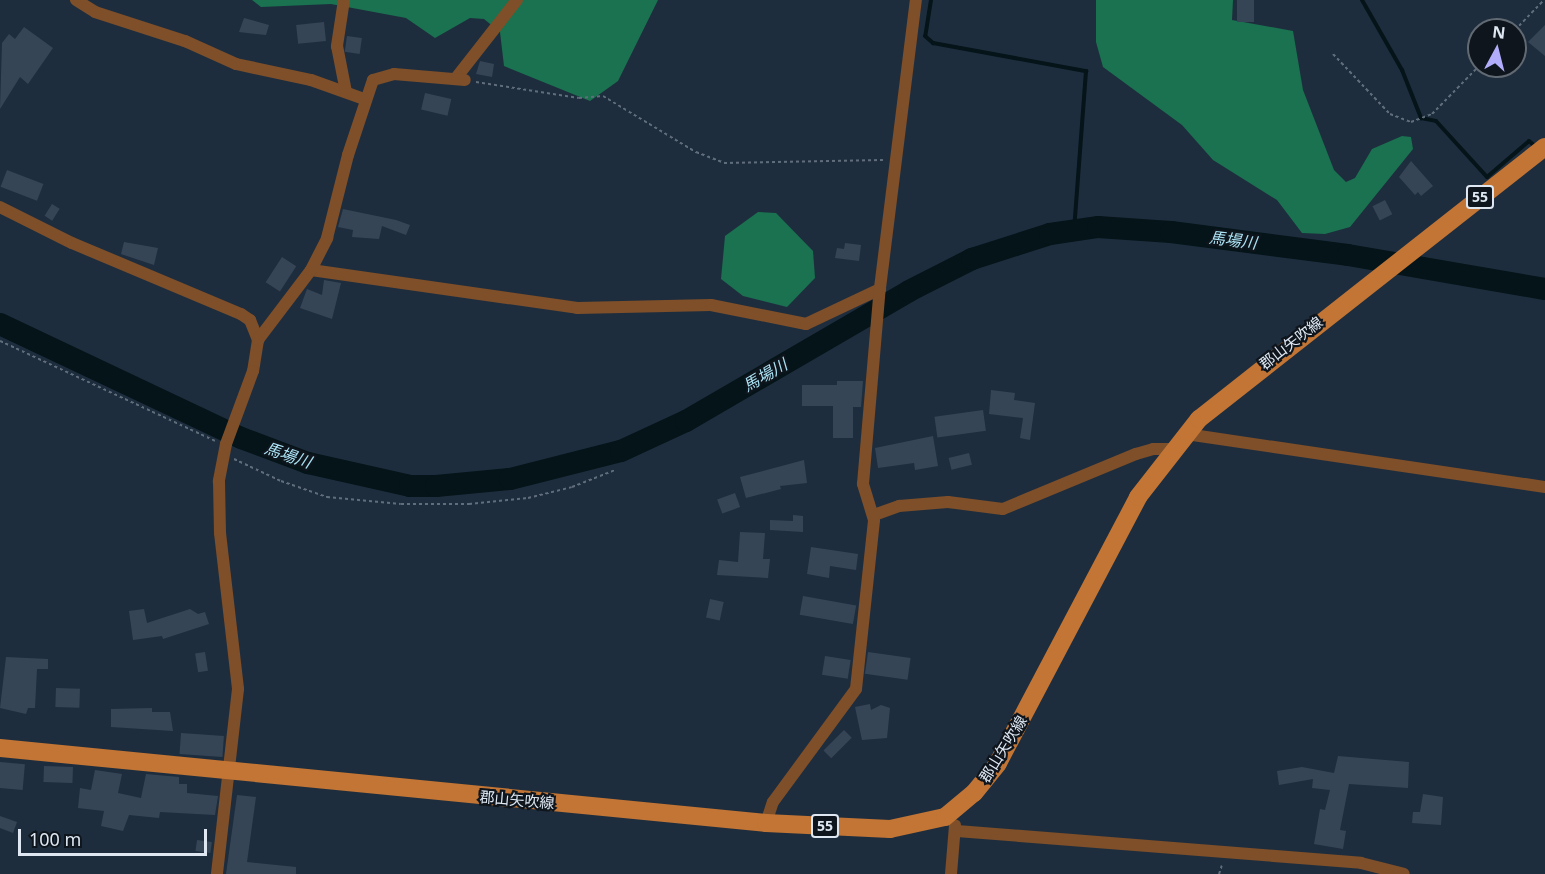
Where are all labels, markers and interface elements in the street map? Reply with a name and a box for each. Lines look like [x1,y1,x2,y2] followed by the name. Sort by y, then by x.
[1467,18,1527,78] north arrow
[1491,20,1507,44] text: N
[1465,186,1495,208] road number: 55
[1208,228,1258,252] water label: 馬場川
[1256,313,1326,373] street label: 郡山矢吹線
[739,355,791,395] water label: 馬場川
[262,438,314,472] water label: 馬場川
[975,712,1031,786] street label: 郡山矢吹線
[479,788,555,812] street label: 郡山矢吹線
[810,815,840,837] road number: 55
[21,817,210,855] scale bar
[29,827,81,851] text: 100 m

